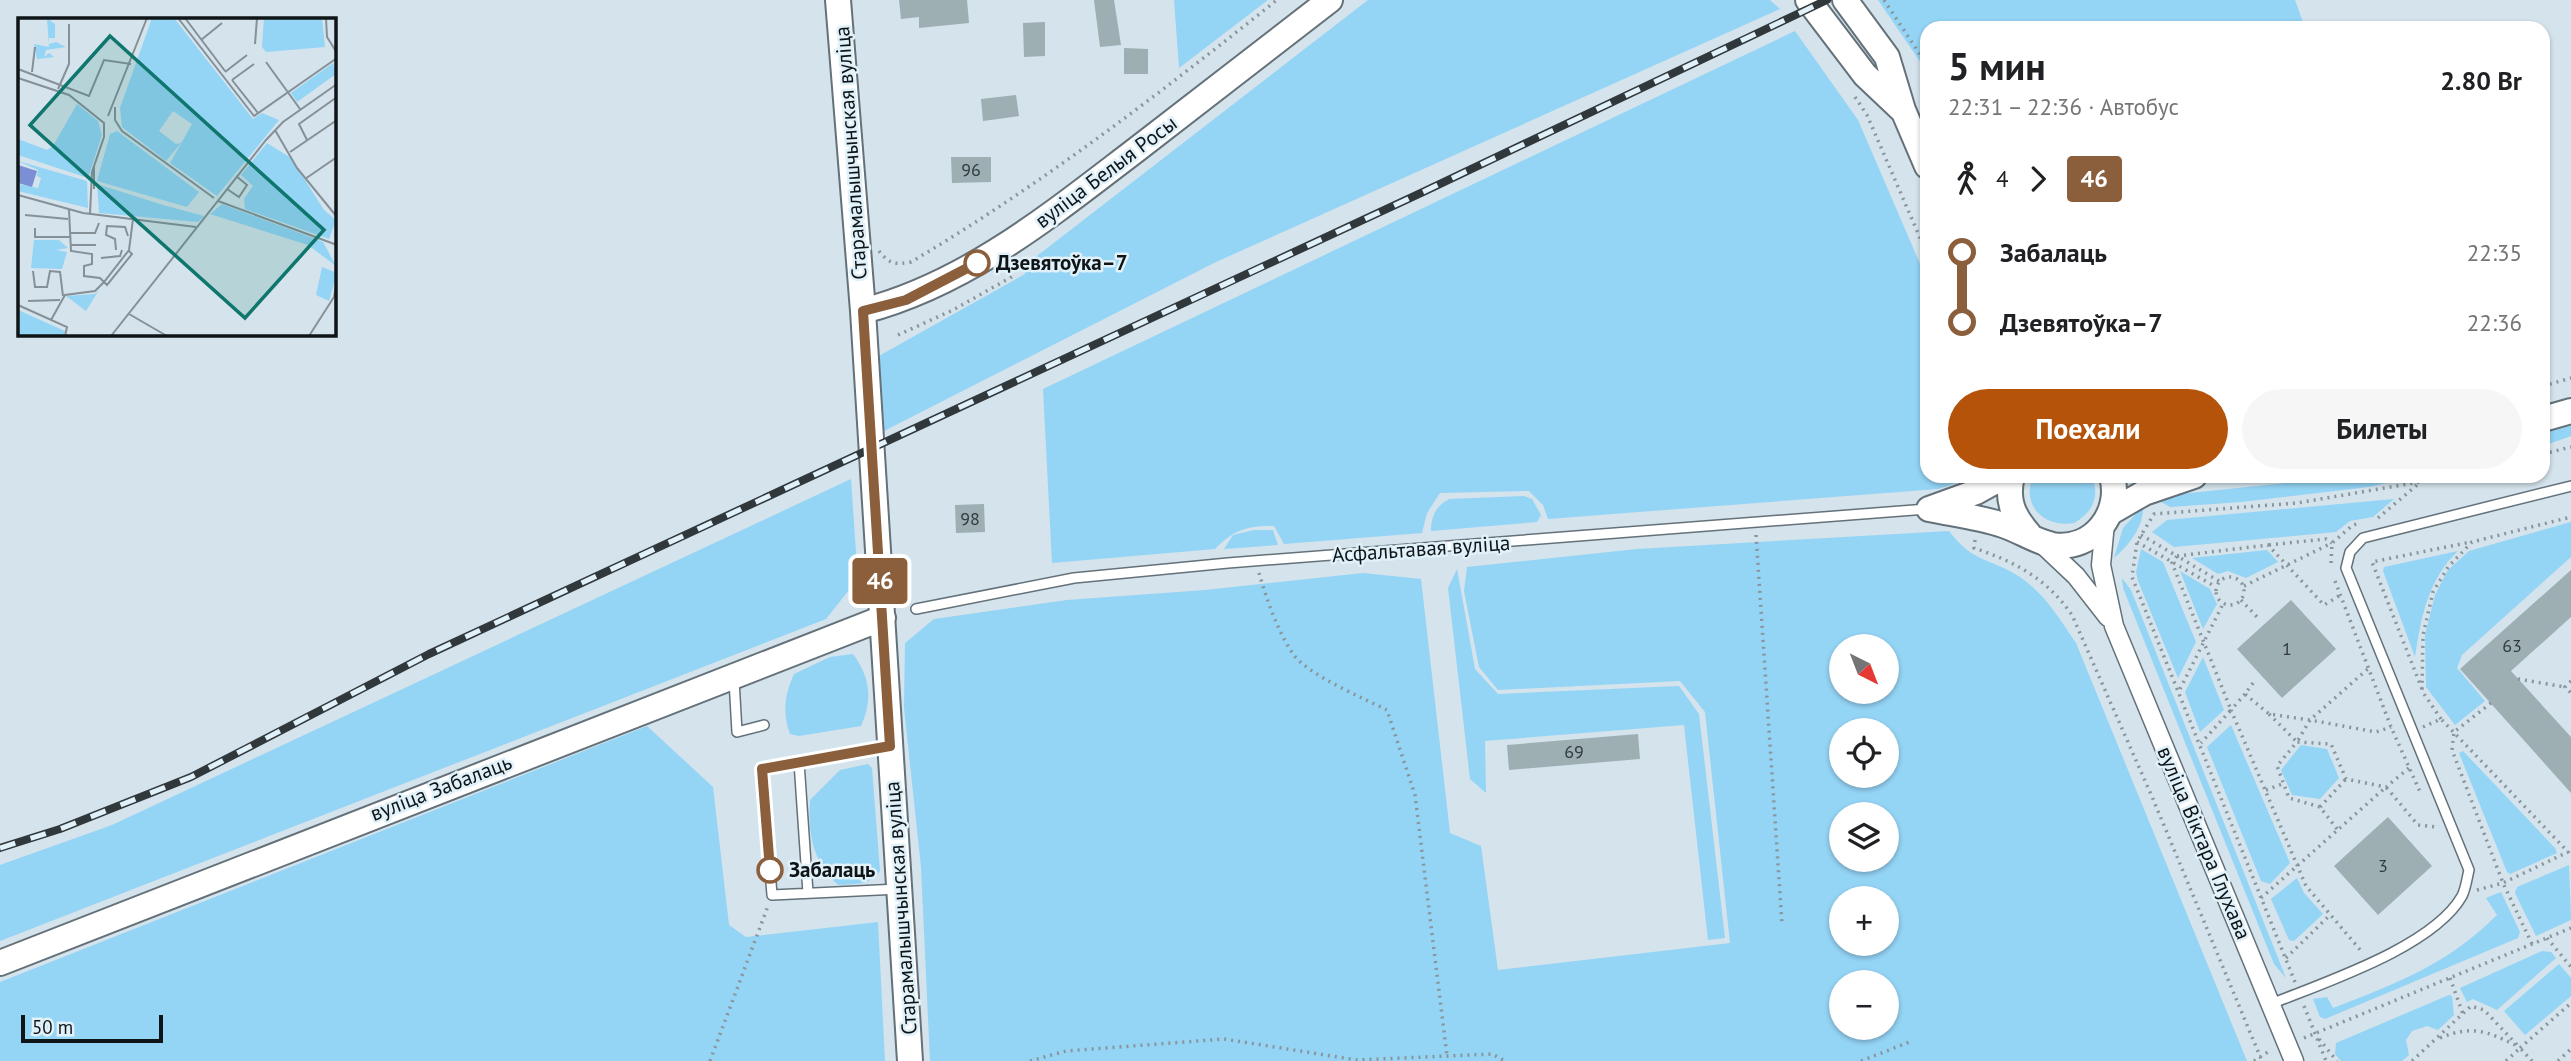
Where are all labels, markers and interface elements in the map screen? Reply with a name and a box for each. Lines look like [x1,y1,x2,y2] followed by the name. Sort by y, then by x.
[18,18,336,336] inset map
[828,25,873,281] street label: Старамалышчынская вуліца
[1948,41,2046,90] text: 5 мин
[2440,64,2522,97] text: 2.80 Br
[1948,92,2179,121] text: 22:31 – 22:36 · Автобус
[1029,109,1182,234] street label: вуліца Белыя Росы
[961,158,981,181] house number: 96
[1948,160,1986,198] icon: walk
[2019,160,2057,198] icon: forward
[2081,163,2108,194] text: 46
[1996,164,2009,193] text: 4
[2000,236,2107,269] text: Забалаць
[2467,238,2522,267] text: 22:35
[996,249,1128,276] place label: Дзевятоўка–7
[964,250,990,276] marker: Дзевятоўка–7
[2000,306,2163,339] text: Дзевятоўка–7
[2467,308,2522,337] text: 22:36
[1948,389,2228,469] button: Поехали
[2242,389,2522,469] button: Билеты
[960,507,980,530] house number: 98
[1331,529,1511,568] street label: Асфальтавая вуліца
[848,558,912,604] line badge: 46
[866,565,894,596] text: 46
[1829,634,1899,704] north arrow
[1829,634,1899,1040] map controls
[2502,634,2522,657] house number: 63
[2282,637,2292,660] house number: 1
[1829,718,1899,788] button: locate
[1564,740,1584,763] house number: 69
[2152,742,2257,943] street label: вуліца Віктара Глухава
[366,748,516,827] street label: вуліца Забалаць
[878,780,923,1036] street label: Старамалышчынская вуліца
[1829,802,1899,872] button: layers
[2378,854,2388,877] house number: 3
[789,856,875,883] place label: Забалаць
[757,857,783,883] marker: Забалаць
[1829,886,1899,956] button: +
[1829,970,1899,1040] button: −
[21,1012,163,1044] scale bar
[32,1015,73,1039] text: 50 m

